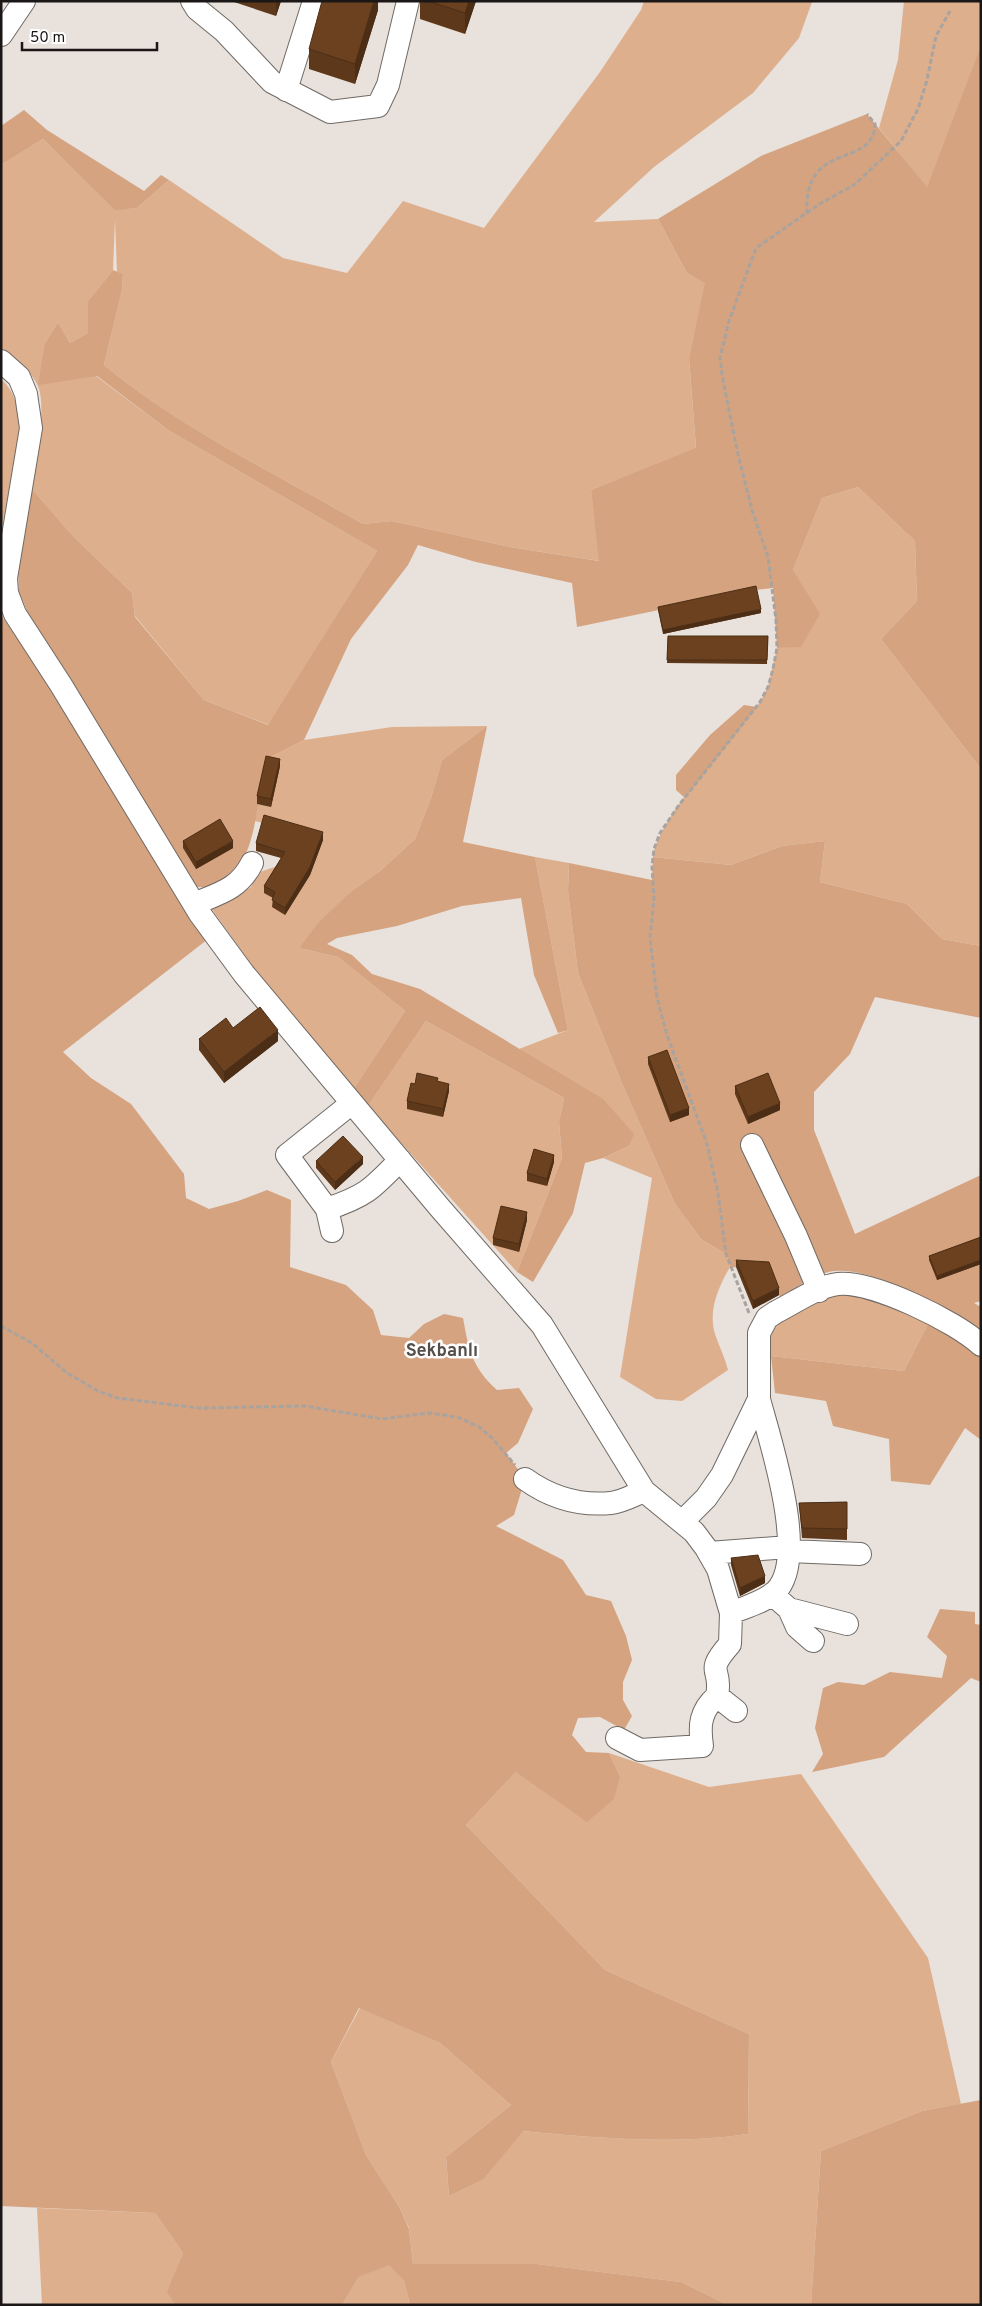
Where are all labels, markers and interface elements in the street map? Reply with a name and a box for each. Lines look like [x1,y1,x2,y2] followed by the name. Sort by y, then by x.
[22,20,158,52] scale bar
[30,29,65,48] text: 50 m
[406,1340,478,1363] district label: Sekbanlı

